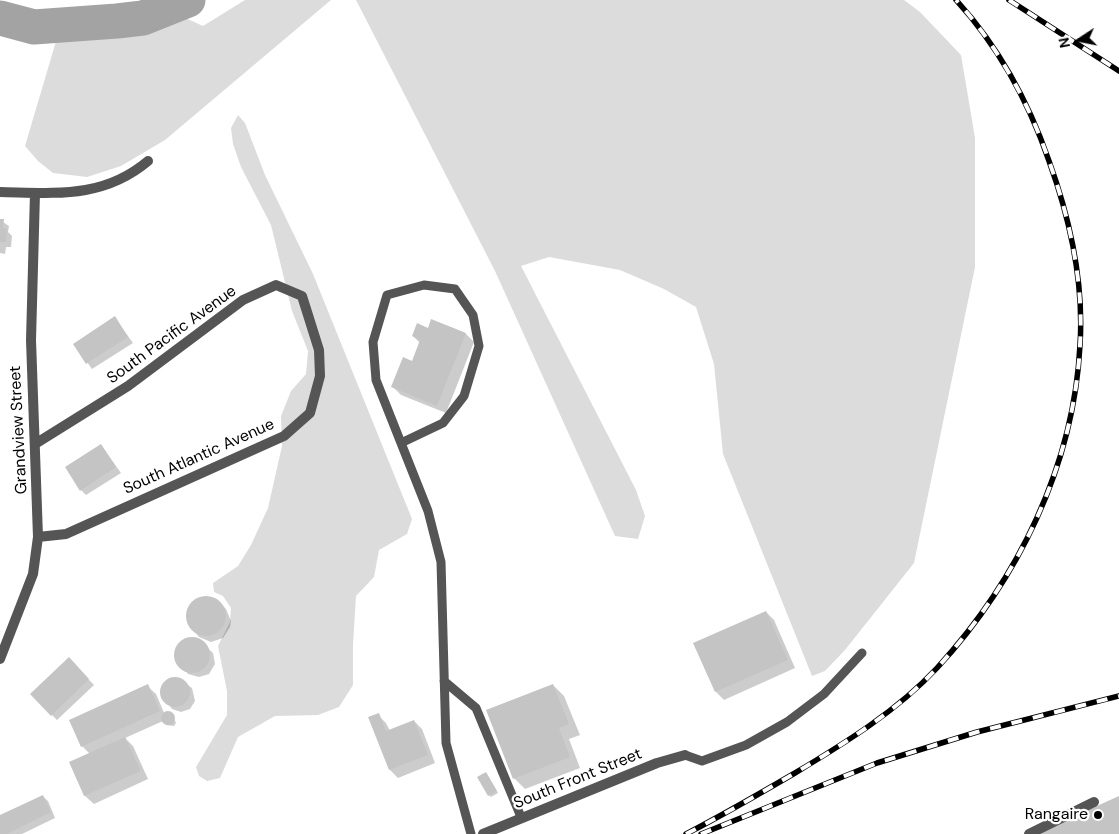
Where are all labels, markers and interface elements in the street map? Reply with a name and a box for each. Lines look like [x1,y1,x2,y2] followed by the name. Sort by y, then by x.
[1054,15,1104,65] north arrow
[1054,36,1074,50] text: N
[104,282,240,388] street label: South Pacific Avenue
[6,365,32,495] street label: Grandview Street
[121,415,277,499] street label: South Atlantic Avenue
[511,745,645,813] street label: South Front Street
[1025,805,1088,825] place label: Rangaire
[1092,809,1104,821] marker: Rangaire

